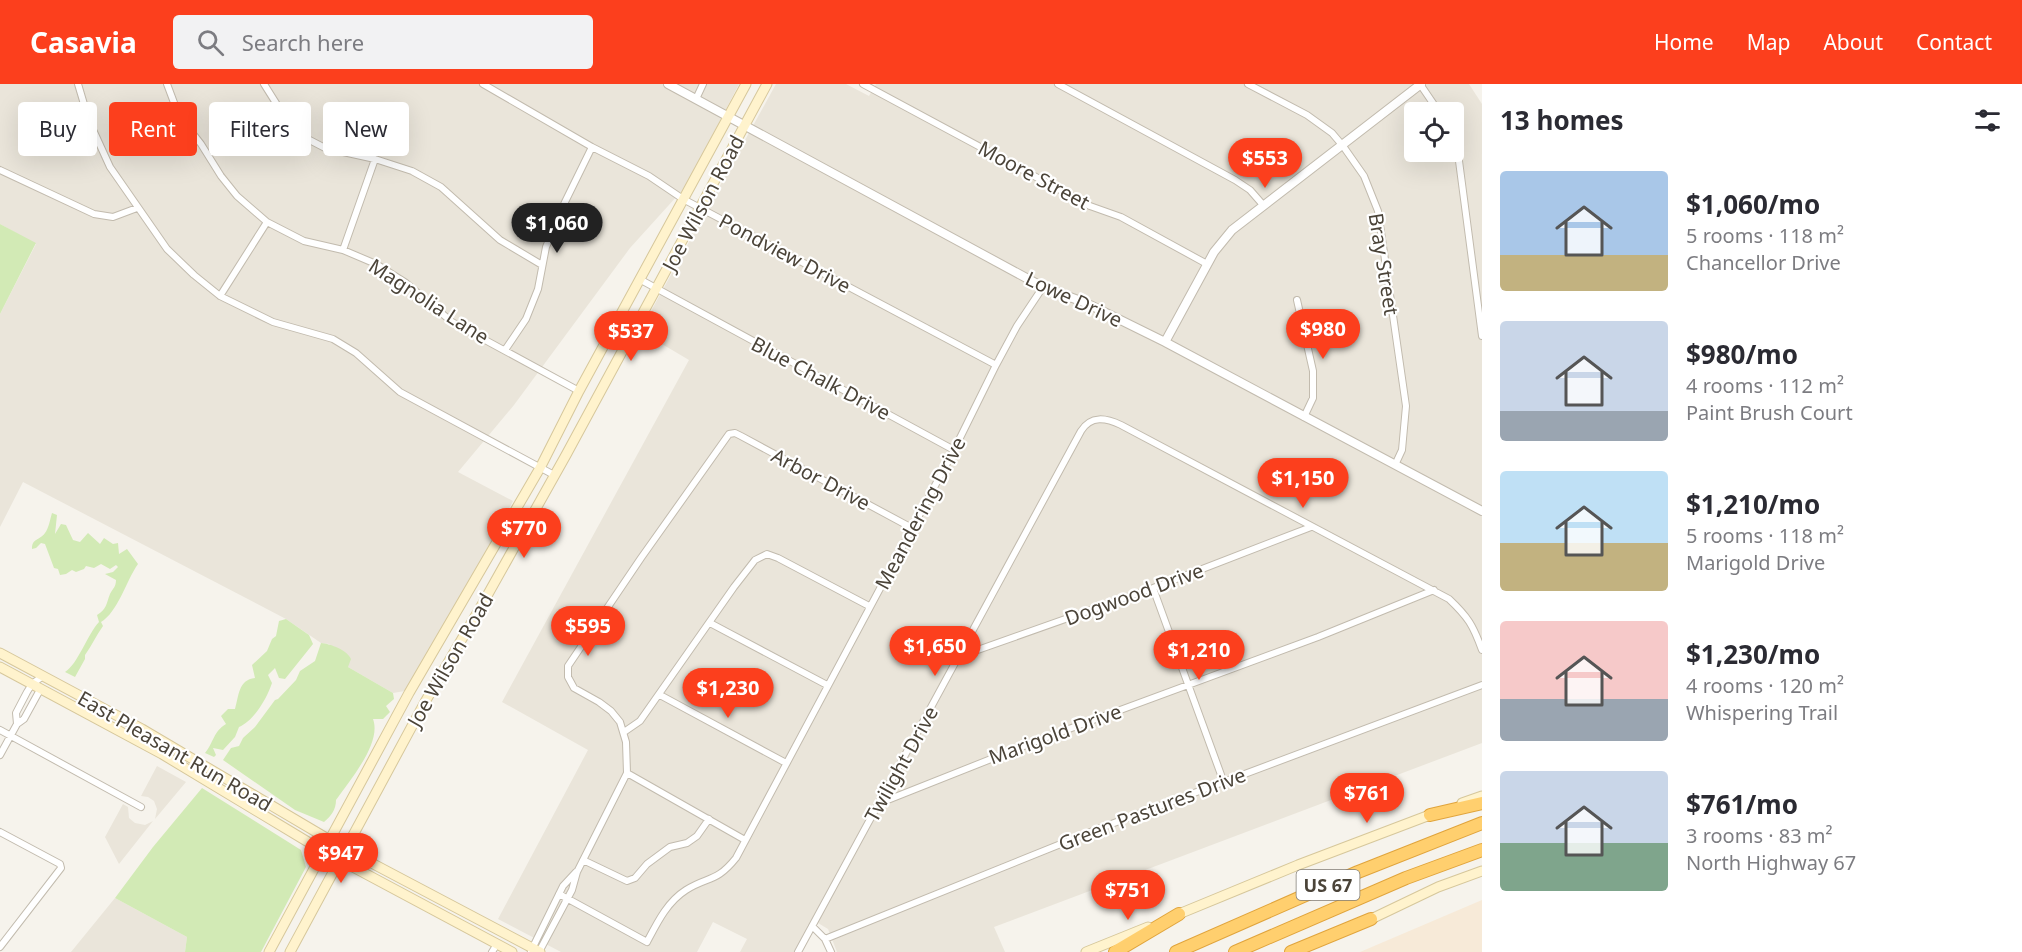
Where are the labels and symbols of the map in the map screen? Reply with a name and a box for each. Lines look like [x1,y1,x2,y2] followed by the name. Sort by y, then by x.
[655,130,750,277] street label: Joe Wilson Road
[974,134,1094,216] street label: Moore Street
[1229,138,1301,189] pin: $553
[508,203,606,254] pin: $1,060
[714,207,856,299] street label: Pondview Drive
[1363,211,1405,317] street label: Bray Street
[364,252,494,350] street label: Magnolia Lane
[1021,265,1127,333] street label: Lowe Drive
[1287,309,1359,360] pin: $980
[595,311,667,362] pin: $537
[747,330,895,426] street label: Blue Chalk Drive
[868,432,972,594] street label: Meandering Drive
[767,442,875,516] street label: Arbor Drive
[1254,458,1352,509] pin: $1,150
[488,508,560,559] pin: $770
[1061,556,1207,632] street label: Dogwood Drive
[400,588,499,734] street label: Joe Wilson Road
[552,606,624,657] pin: $595
[886,626,984,677] pin: $1,650
[1150,630,1248,681] pin: $1,210
[679,668,777,719] pin: $1,230
[73,684,277,818] street label: East Pleasant Run Road
[985,697,1125,771] street label: Marigold Drive
[858,701,944,827] street label: Twilight Drive
[1055,761,1249,857] street label: Green Pastures Drive
[1331,773,1403,824] pin: $761
[305,833,377,884] pin: $947
[1092,870,1164,921] pin: $751
[1296,870,1360,900] road number: US 67

